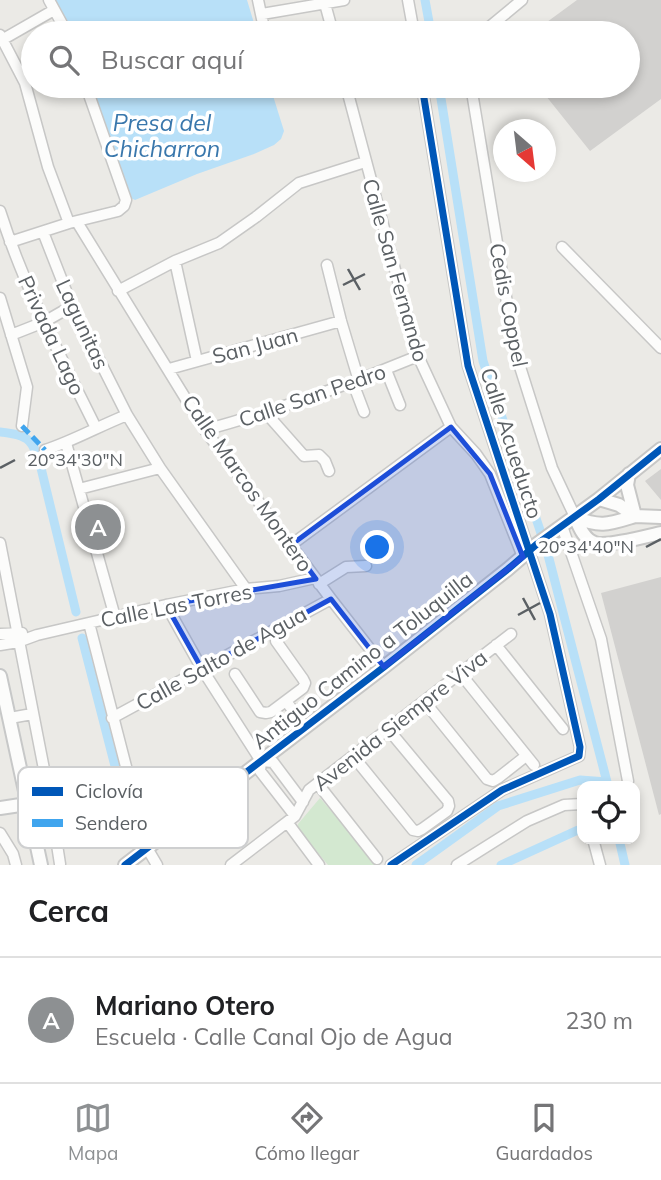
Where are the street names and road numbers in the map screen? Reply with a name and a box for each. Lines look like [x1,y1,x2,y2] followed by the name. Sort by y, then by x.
[357,175,435,365] street label: Calle San Fernando
[484,241,534,369] street label: Cedis Coppel
[13,271,91,399] street label: Privada Lago
[51,275,115,373] street label: Lagunitas
[209,321,301,369] street label: San Juan
[235,358,389,432] street label: Calle San Pedro
[475,364,549,522] street label: Calle Acueducto
[177,389,319,577] street label: Calle Marcos Montero
[247,566,477,754] street label: Antiguo Camino a Toluquilla
[98,578,254,632] street label: Calle Las Torres
[131,600,311,716] street label: Calle Salto de Agua
[308,644,492,796] street label: Avenida Siempre Viva

